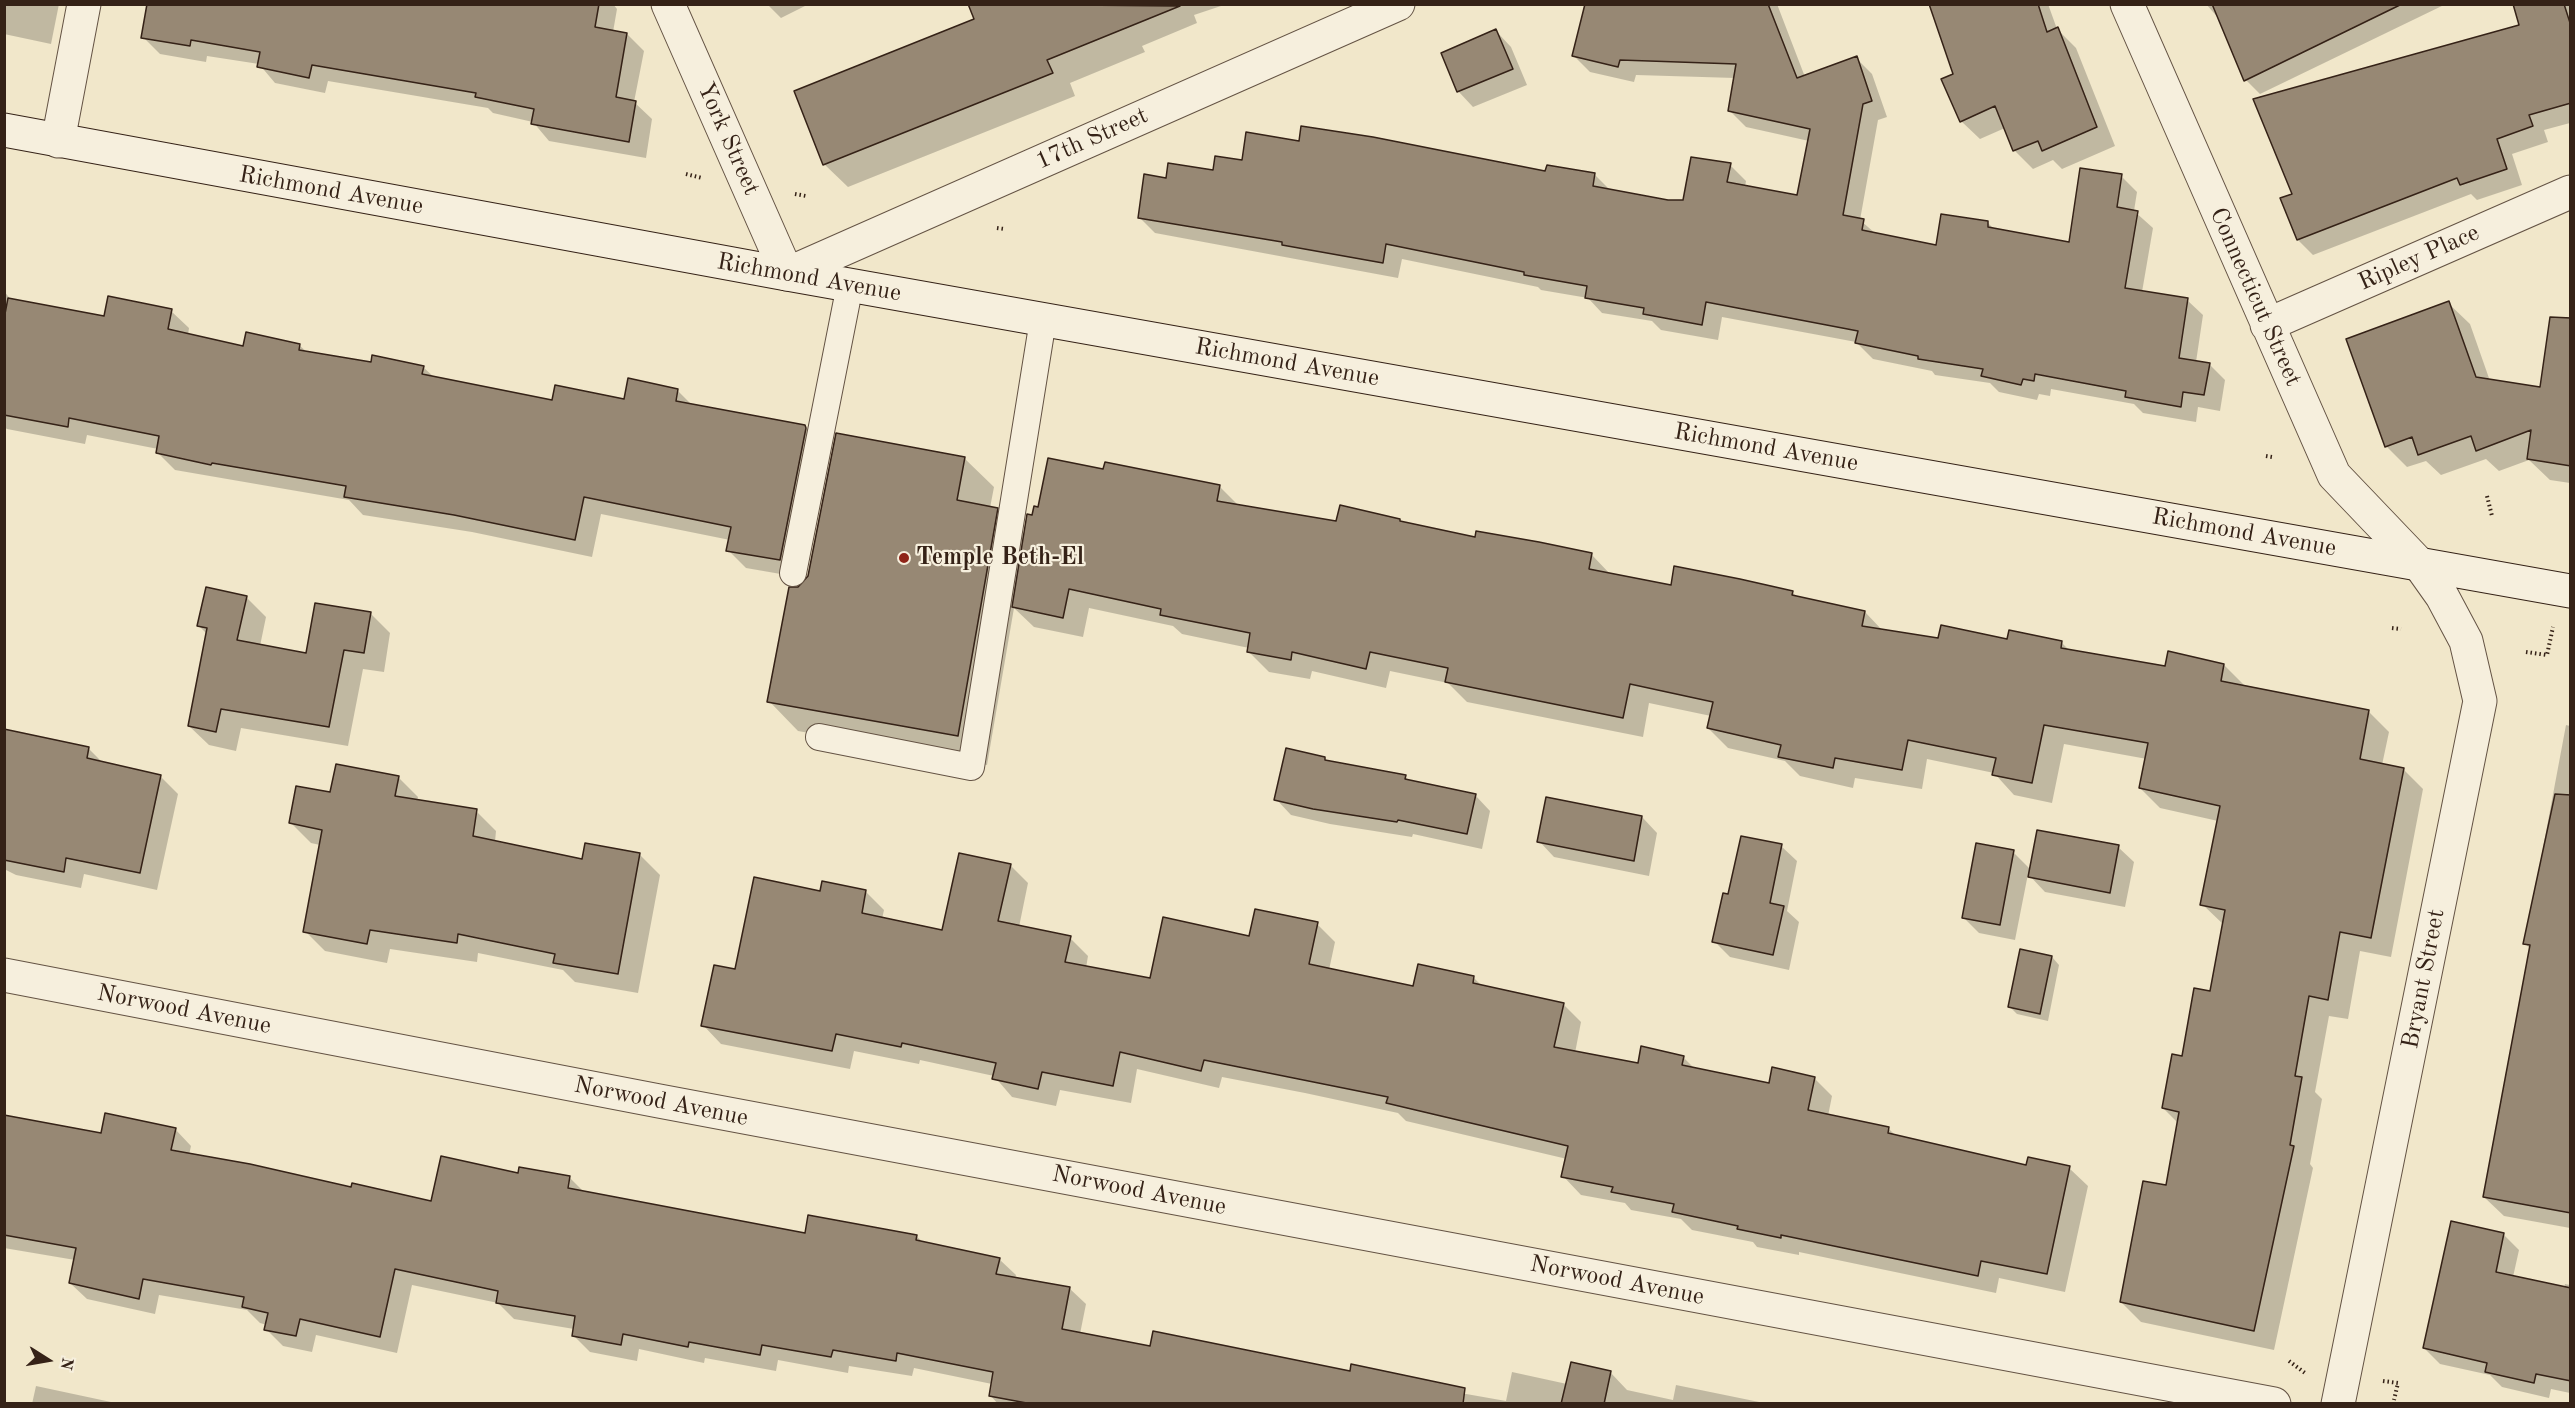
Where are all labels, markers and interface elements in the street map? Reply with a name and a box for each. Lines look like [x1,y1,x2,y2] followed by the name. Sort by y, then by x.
[690,78,766,200] street label: York Street
[1032,102,1152,176] street label: 17th Street
[237,161,425,221] street label: Richmond Avenue
[2203,203,2307,391] street label: Connecticut Street
[2354,219,2484,297] street label: Ripley Place
[715,248,903,308] street label: Richmond Avenue
[1193,333,1381,393] street label: Richmond Avenue
[1672,418,1860,478] street label: Richmond Avenue
[2150,503,2338,563] street label: Richmond Avenue
[916,544,1084,572] place label: Temple Beth-El
[897,551,911,565] marker: Temple Beth-El
[2396,907,2452,1051] street label: Bryant Street
[94,979,274,1041] street label: Norwood Avenue
[571,1071,751,1133] street label: Norwood Avenue
[1049,1160,1229,1222] street label: Norwood Avenue
[1527,1250,1707,1312] street label: Norwood Avenue
[18,1330,78,1390] north arrow
[57,1356,75,1371] text: N

